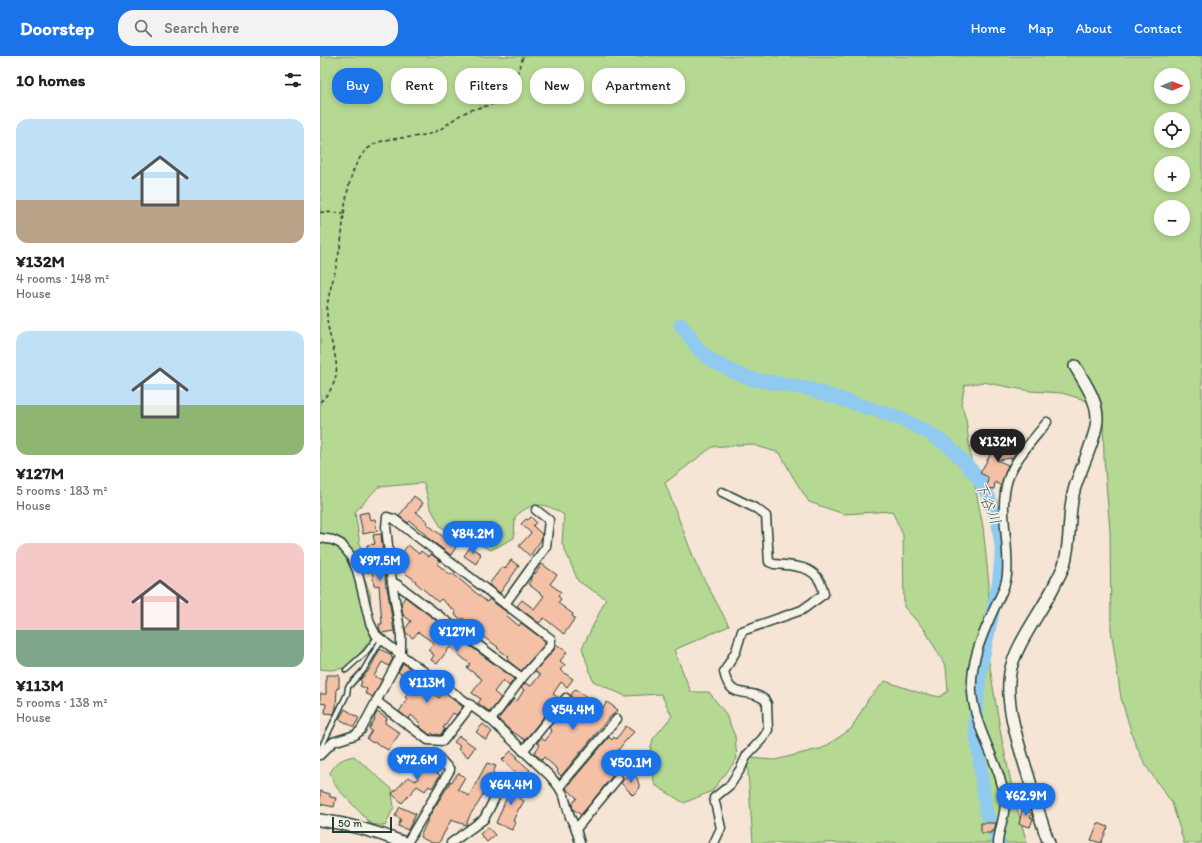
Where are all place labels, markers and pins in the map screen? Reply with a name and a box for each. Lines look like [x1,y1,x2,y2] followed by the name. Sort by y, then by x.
[970,429,1026,463] pin: ¥132M
[440,521,506,555] pin: ¥84.2M
[347,548,413,582] pin: ¥97.5M
[429,619,485,653] pin: ¥127M
[399,670,455,704] pin: ¥113M
[540,697,606,731] pin: ¥54.4M
[384,747,450,781] pin: ¥72.6M
[598,750,664,784] pin: ¥50.1M
[478,772,544,806] pin: ¥64.4M
[993,783,1059,817] pin: ¥62.9M

